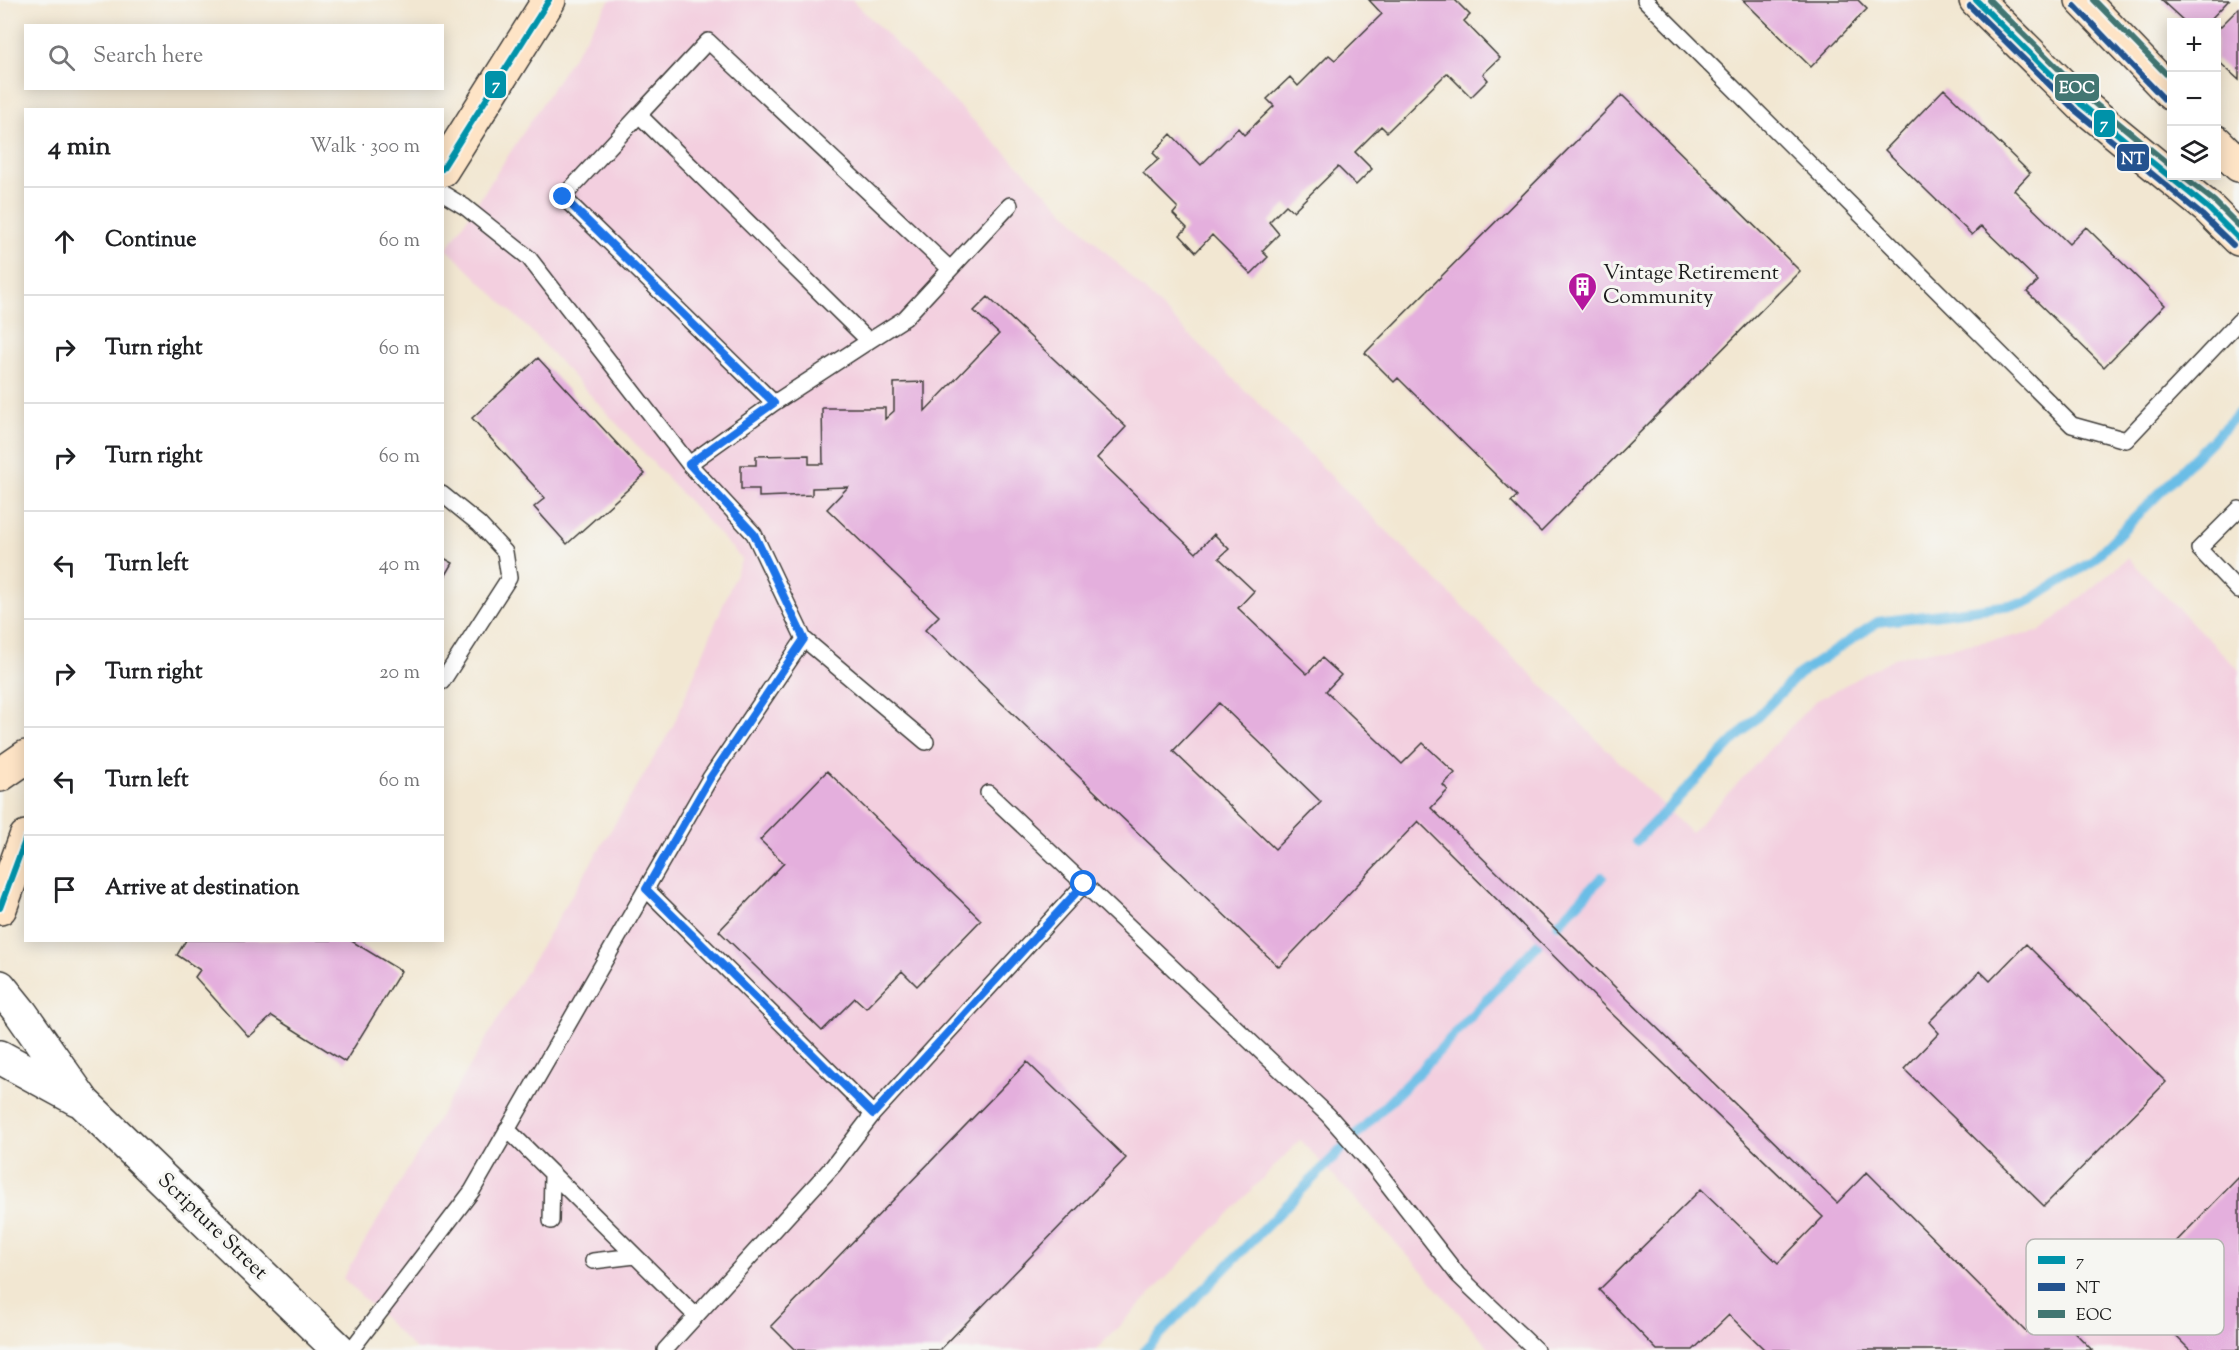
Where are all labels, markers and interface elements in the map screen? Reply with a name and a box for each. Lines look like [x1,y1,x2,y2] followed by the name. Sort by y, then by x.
[2167,18,2221,180] map controls
[2167,18,2221,72] button: +
[24,24,444,90] search box
[45,41,78,74] icon: search
[93,41,203,73] text: Search here
[484,70,507,99] line badge: 7
[2167,72,2221,126] button: −
[2054,73,2100,102] line badge: EOC
[492,75,501,98] text: 7
[2059,78,2095,101] text: EOC
[2093,109,2116,138] line badge: 7
[2100,114,2109,137] text: 7
[2167,126,2221,180] button: layers
[48,129,111,166] text: 4 min
[310,133,420,162] text: Walk · 300 m
[2116,143,2150,172] line badge: NT
[2121,149,2146,172] text: NT
[549,183,575,209] route end
[48,225,81,258] icon: ahead
[105,225,196,257] text: Continue
[379,227,420,256] text: 60 m
[1603,259,1779,313] place label: Vintage Retirement Community
[1566,270,1598,312] building icon: Vintage Retirement Community
[48,333,81,366] icon: right
[105,333,202,365] text: Turn right
[379,335,420,364] text: 60 m
[48,441,81,474] icon: right
[105,441,202,473] text: Turn right
[379,443,420,472] text: 60 m
[48,549,81,582] icon: left
[105,549,188,581] text: Turn left
[379,551,420,580] text: 40 m
[48,657,81,690] icon: right
[105,657,202,689] text: Turn right
[379,659,420,688] text: 20 m
[48,765,81,798] icon: left
[105,765,188,797] text: Turn left
[379,767,420,796] text: 60 m
[1070,870,1096,896] route start
[48,873,81,906] icon: arrive
[105,873,300,905] text: Arrive at destination
[150,1167,274,1287] street label: Scripture Street
[2026,1239,2224,1335] legend
[2076,1251,2084,1274] text: 7
[2076,1278,2100,1301] text: NT
[2076,1305,2112,1328] text: EOC

